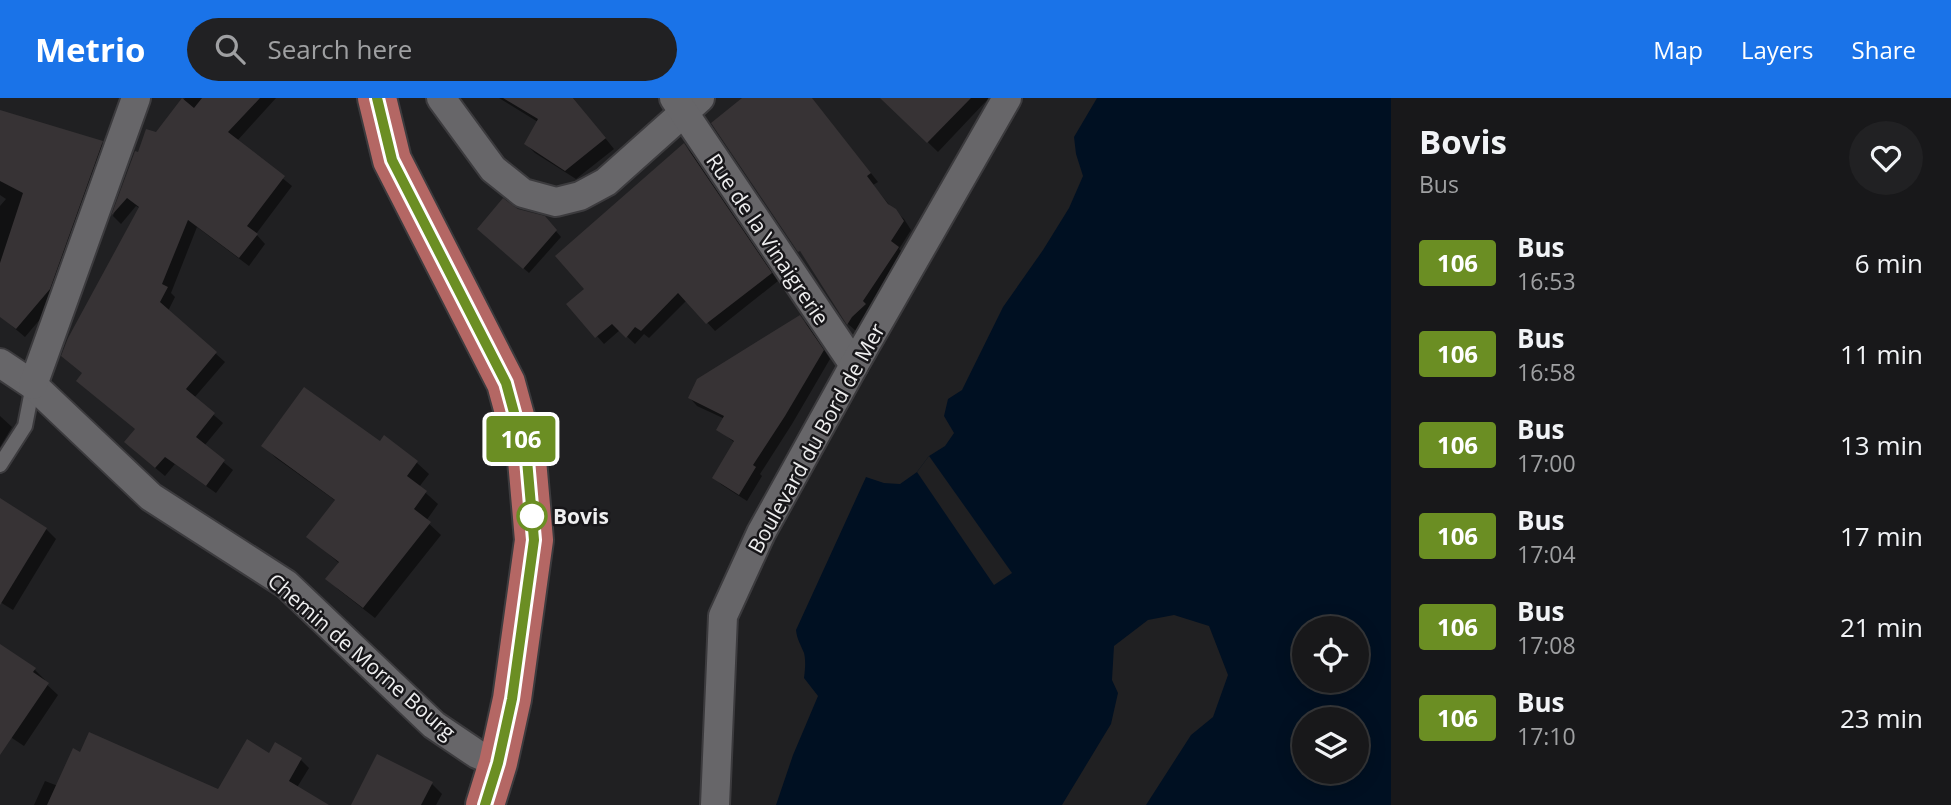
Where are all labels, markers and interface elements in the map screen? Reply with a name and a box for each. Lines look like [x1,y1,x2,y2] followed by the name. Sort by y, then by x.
[187,18,677,81] search box
[35,27,145,72] text: Metrio
[211,30,249,68] icon: search
[267,31,412,67] text: Search here
[1653,33,1703,66] text: Map
[1741,33,1814,66] text: Layers
[1852,33,1916,66] text: Share
[1419,119,1507,164] text: Bovis
[1849,121,1923,195] button: heart
[700,148,836,330] street label: Rue de la Vinaigrerie
[1419,168,1459,200] text: Bus
[1517,229,1564,265] text: Bus
[1855,245,1923,281] text: 6 min
[1437,246,1478,279] text: 106
[1517,265,1576,297] text: 16:53
[741,318,891,558] street label: Boulevard du Bord de Mer
[1517,320,1564,356] text: Bus
[1840,336,1923,372] text: 11 min
[1437,337,1478,370] text: 106
[1517,356,1576,388] text: 16:58
[1517,411,1564,447] text: Bus
[481,416,561,462] line badge: 106
[500,422,542,455] text: 106
[1840,427,1923,463] text: 13 min
[1437,428,1478,461] text: 106
[1517,447,1576,479] text: 17:00
[517,501,547,531] marker: Bovis
[553,502,609,530] place label: Bovis
[1517,502,1564,538] text: Bus
[1840,518,1923,554] text: 17 min
[1437,519,1478,552] text: 106
[1517,538,1576,570] text: 17:04
[262,567,462,745] street label: Chemin de Morne Bourg
[1517,593,1564,629] text: Bus
[1840,609,1923,645] text: 21 min
[1437,610,1478,643] text: 106
[1292,616,1369,784] map controls
[1292,616,1369,693] button: locate
[1517,629,1576,661] text: 17:08
[1517,684,1564,720] text: Bus
[1840,700,1923,736] text: 23 min
[1437,701,1478,734] text: 106
[1292,707,1369,784] button: layers
[1517,720,1576,752] text: 17:10

